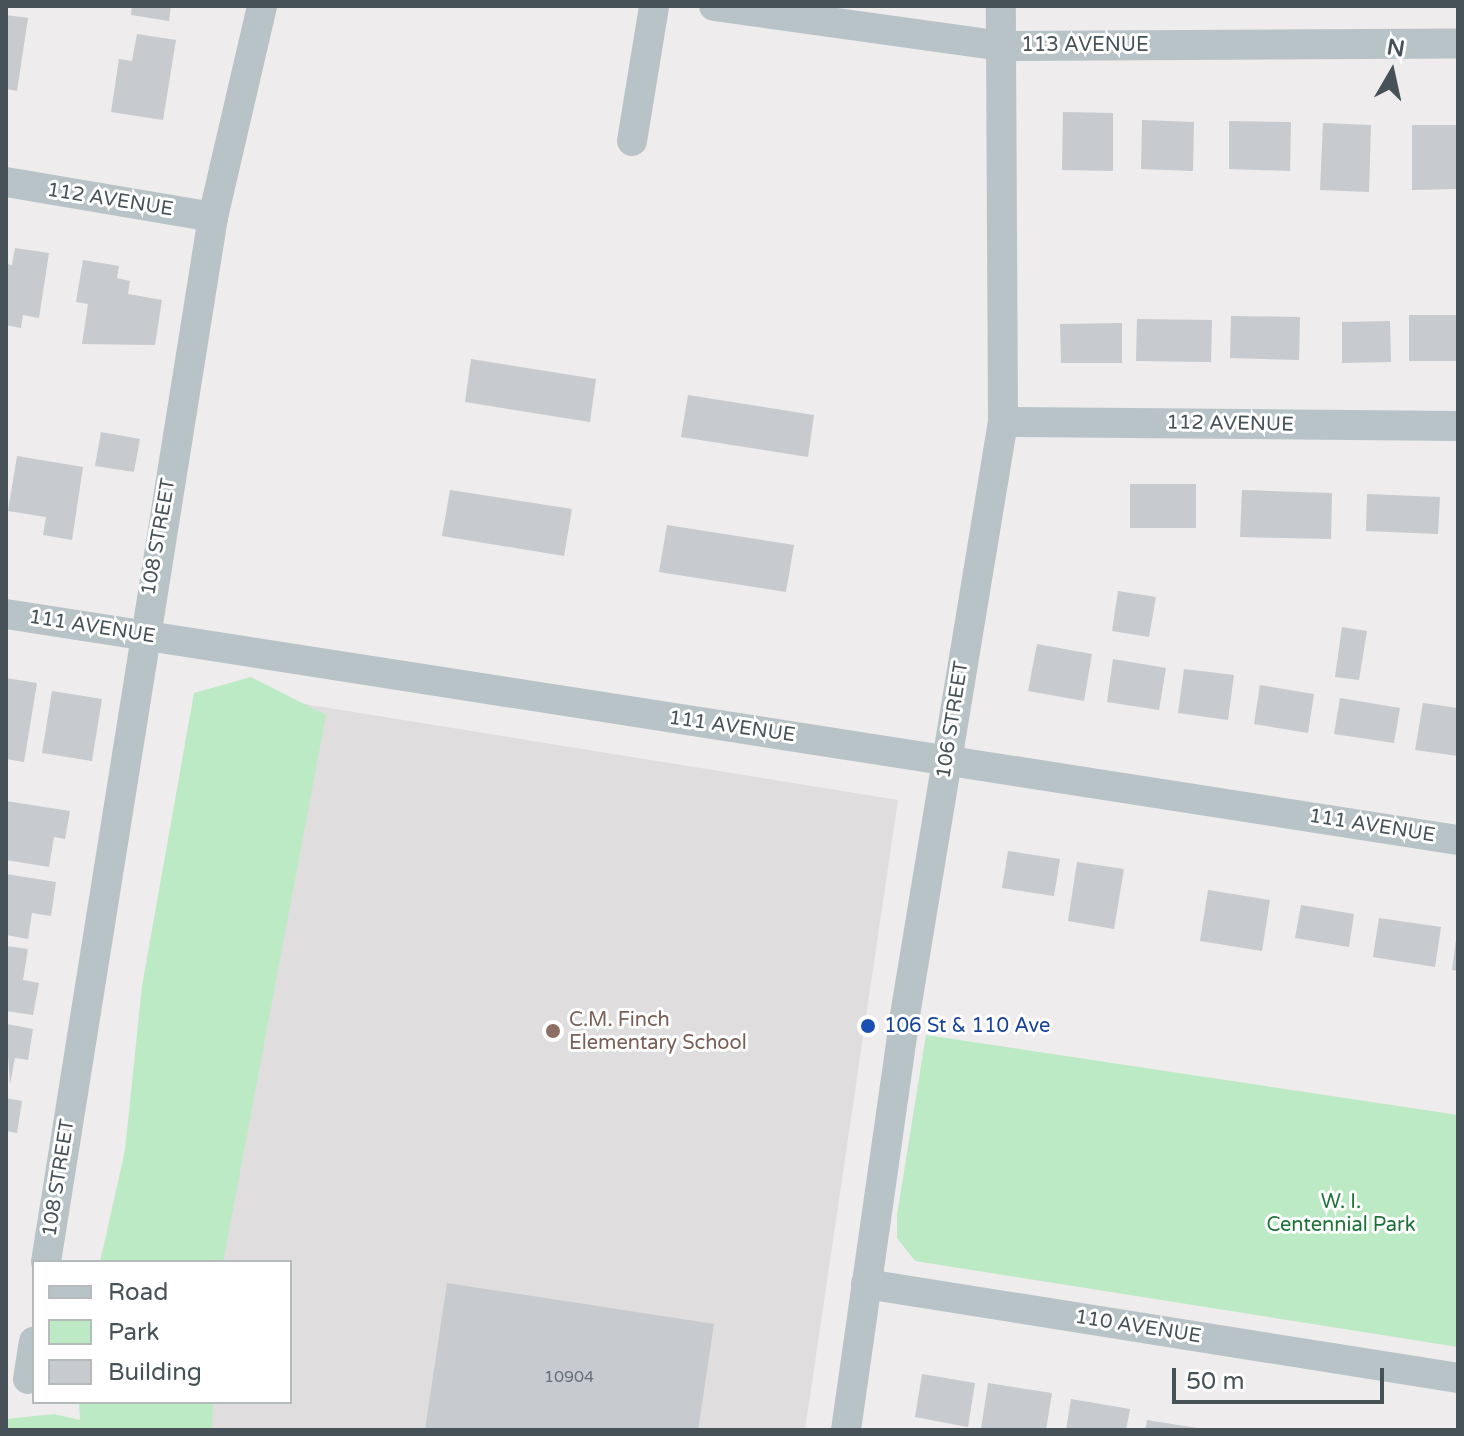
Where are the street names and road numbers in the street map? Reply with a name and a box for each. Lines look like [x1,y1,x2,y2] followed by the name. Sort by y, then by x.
[1021,33,1149,57] street label: 113 AVENUE
[45,178,175,222] street label: 112 AVENUE
[1166,411,1294,437] street label: 112 AVENUE
[137,477,181,597] street label: 108 STREET
[27,605,157,649] street label: 111 AVENUE
[932,660,974,780] street label: 106 STREET
[667,706,797,748] street label: 111 AVENUE
[1307,804,1437,848] street label: 111 AVENUE
[38,1118,80,1238] street label: 108 STREET
[1073,1305,1203,1349] street label: 110 AVENUE

